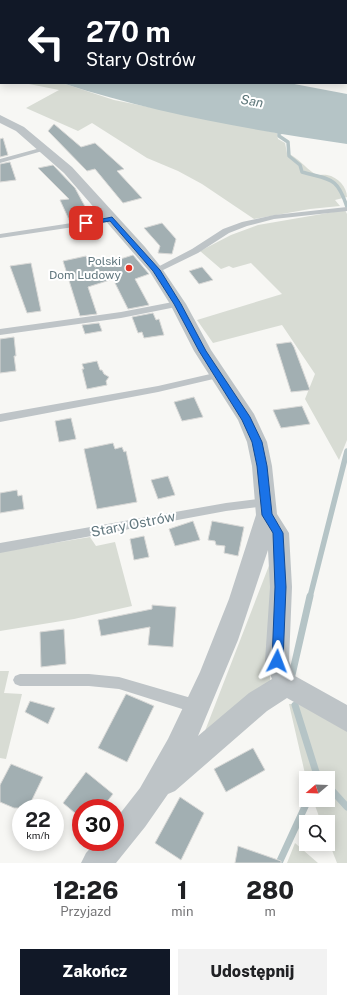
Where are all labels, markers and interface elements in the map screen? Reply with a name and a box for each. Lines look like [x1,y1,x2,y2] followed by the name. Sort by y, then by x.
[86,15,170,48] text: 270 m
[20,16,72,68] icon: left
[86,49,196,70] text: Stary Ostrów
[240,92,264,110] water label: San
[69,206,103,240] pin
[75,212,97,234] icon: arrive
[49,254,122,282] place label: Polski Dom Ludowy
[124,263,134,273] marker: Polski Dom Ludowy
[90,508,177,540] street label: Stary Ostrów
[256,640,298,682] position arrow
[299,771,335,807] north arrow
[299,771,335,851] map controls
[72,799,124,851] speed limit sign: 30
[25,808,51,832] text: 22
[299,815,335,851] button: search
[26,829,50,841] text: km/h
[53,876,118,904] text: 12:26
[177,876,188,904] text: 1
[246,876,294,904] text: 280
[60,904,111,919] text: Przyjazd
[171,904,193,919] text: min
[265,904,276,919] text: m
[20,949,170,995] button: Zakończ
[178,949,327,995] button: Udostępnij

